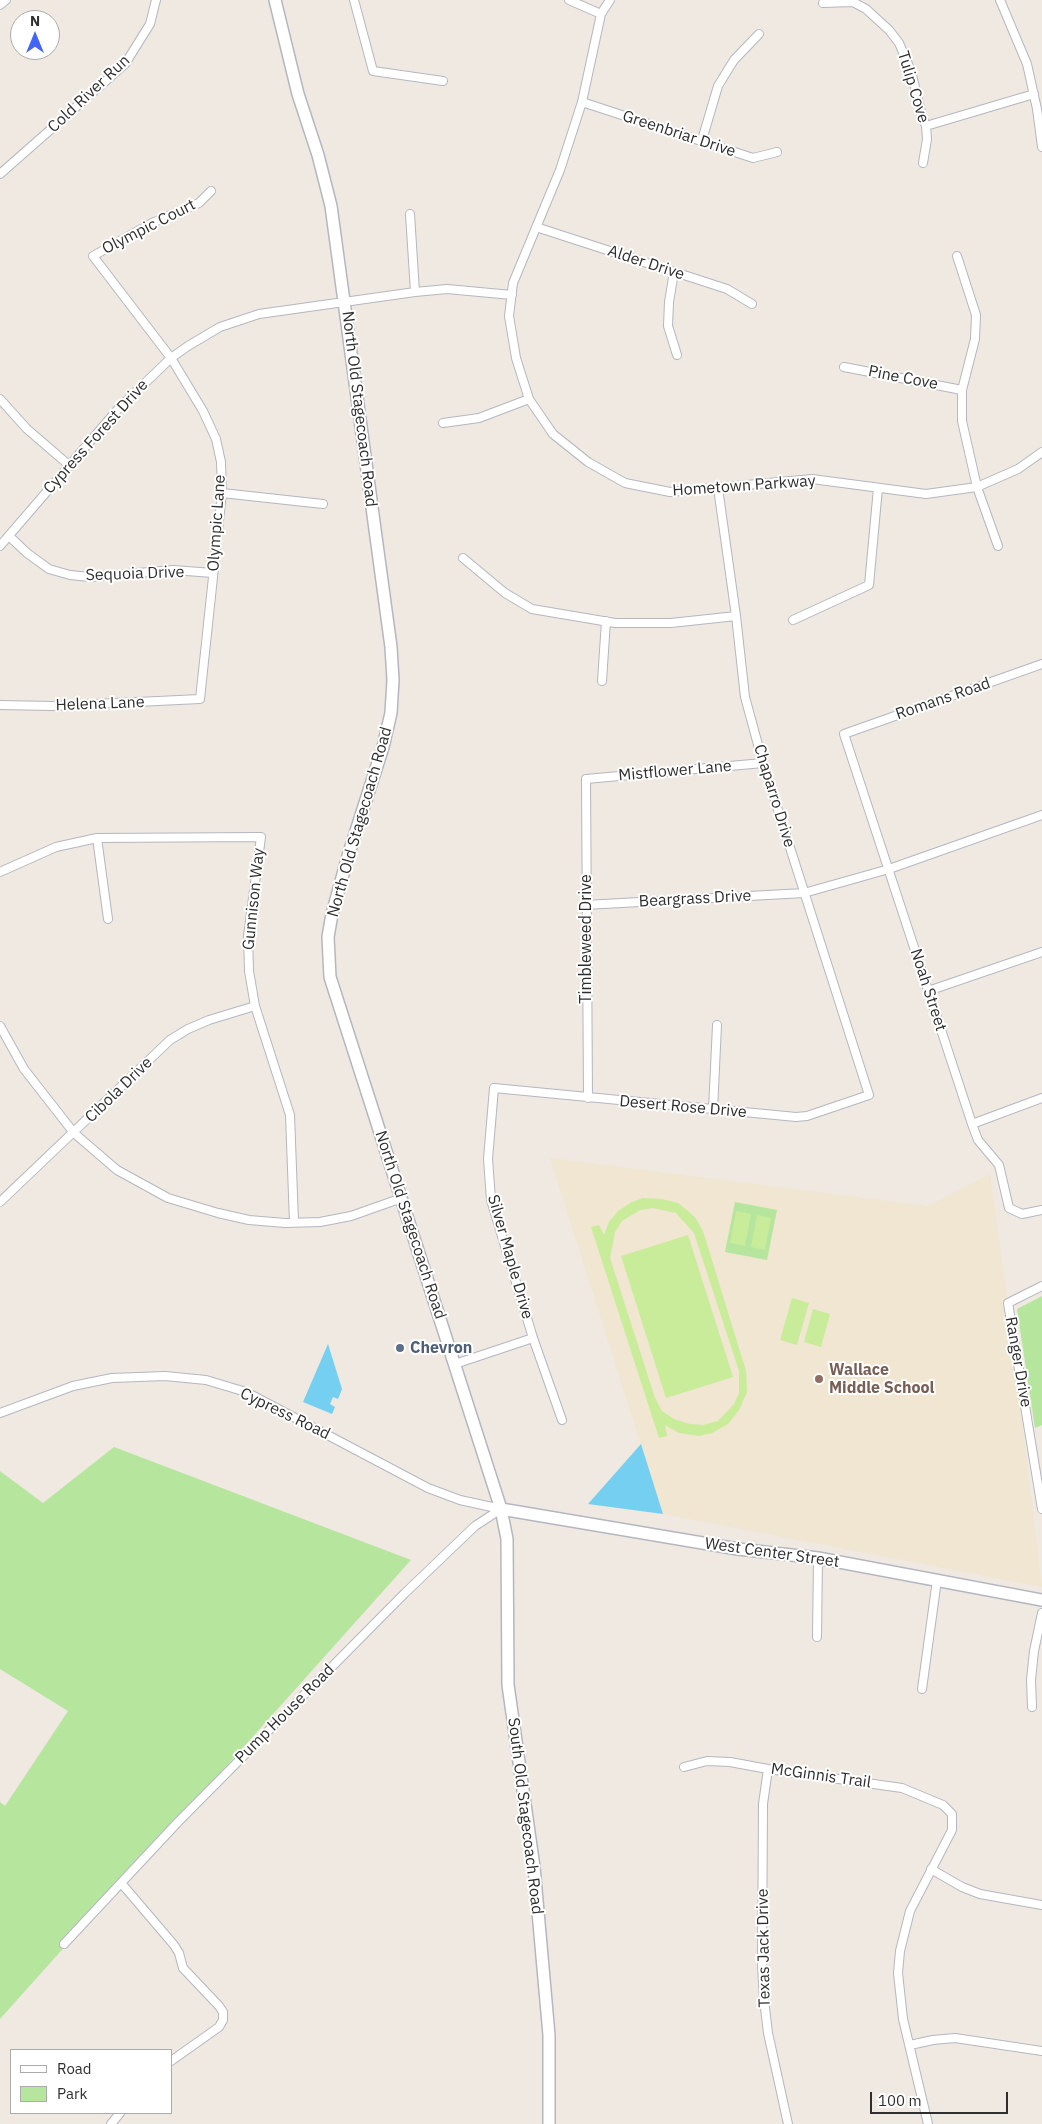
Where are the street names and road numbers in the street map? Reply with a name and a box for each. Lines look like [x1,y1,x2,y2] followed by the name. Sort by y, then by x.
[893,49,933,125] street label: Tulip Cove
[44,51,134,137] street label: Cold River Run
[620,107,738,161] street label: Greenbriar Drive
[99,195,199,259] street label: Olympic Court
[605,242,687,284] street label: Alder Drive
[337,310,381,508] street label: North Old Stagecoach Road
[866,362,940,394] street label: Pine Cove
[40,376,152,498] street label: Cypress Forest Drive
[672,471,816,501] street label: Hometown Parkway
[204,474,230,572] street label: Olympic Lane
[85,563,185,585] street label: Sequoia Drive
[893,674,993,724] street label: Romans Road
[55,693,145,715] street label: Helena Lane
[324,725,396,919] street label: North Old Stagecoach Road
[749,742,799,850] street label: Chaparro Drive
[618,756,732,786] street label: Mistflower Lane
[239,847,269,951] street label: Gunnison Way
[576,874,596,1004] street label: Timbleweed Drive
[638,886,752,912] street label: Beargrass Drive
[906,946,950,1034] street label: Noah Street
[81,1053,157,1127] street label: Cibola Drive
[618,1092,748,1122] street label: Desert Rose Drive
[370,1128,450,1322] street label: North Old Stagecoach Road
[483,1193,537,1321] street label: Silver Maple Drive
[1001,1315,1035,1409] street label: Ranger Drive
[237,1384,333,1444] street label: Cypress Road
[704,1534,840,1572] street label: West Center Street
[231,1660,339,1768] street label: Pump House Road
[503,1716,547,1916] street label: South Old Stagecoach Road
[770,1759,872,1793] street label: McGinnis Trail
[753,1888,775,2008] street label: Texas Jack Drive

